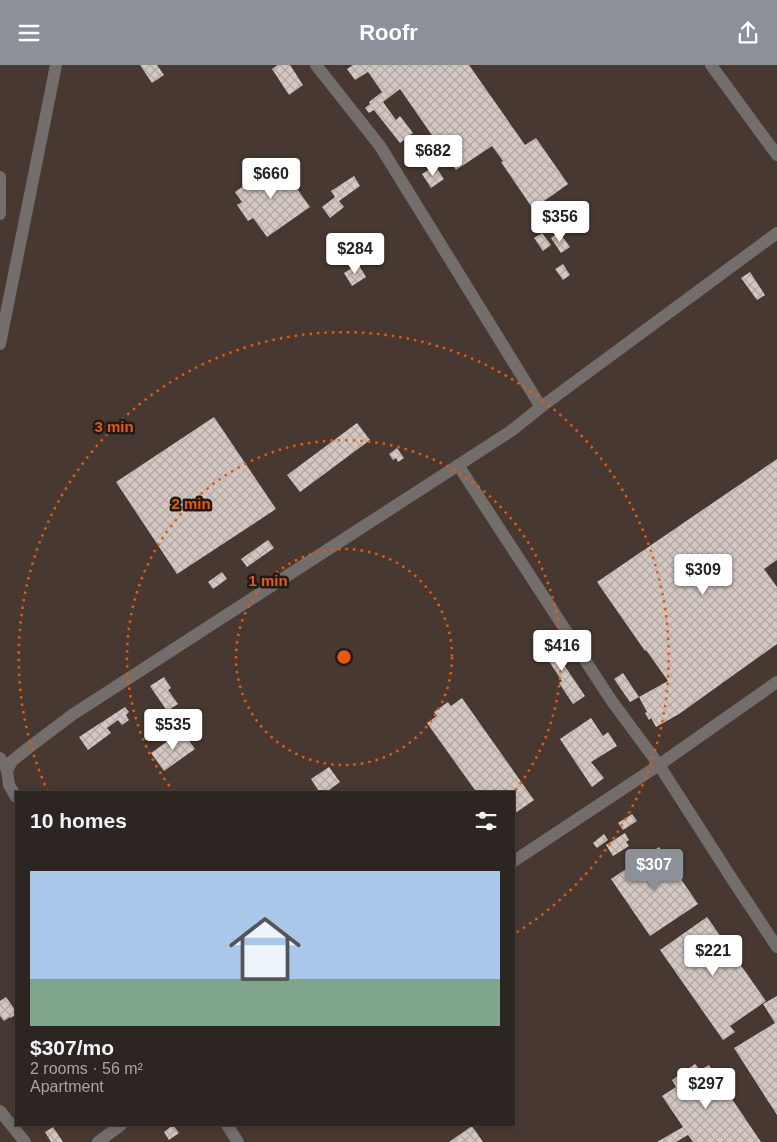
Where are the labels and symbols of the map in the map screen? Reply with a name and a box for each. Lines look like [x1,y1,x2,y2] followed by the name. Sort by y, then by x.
[403,135,463,177] pin: $682
[241,157,301,200] pin: $660
[530,201,590,243] pin: $356
[325,233,385,275] pin: $284
[94,418,134,435] text: 3 min
[171,495,211,512] text: 2 min
[673,553,733,596] pin: $309
[248,572,288,589] text: 1 min
[532,629,592,672] pin: $416
[335,648,353,666] centre of rings
[143,709,203,751] pin: $535
[624,849,684,891] pin: $307
[683,935,743,977] pin: $221
[676,1067,736,1110] pin: $297

